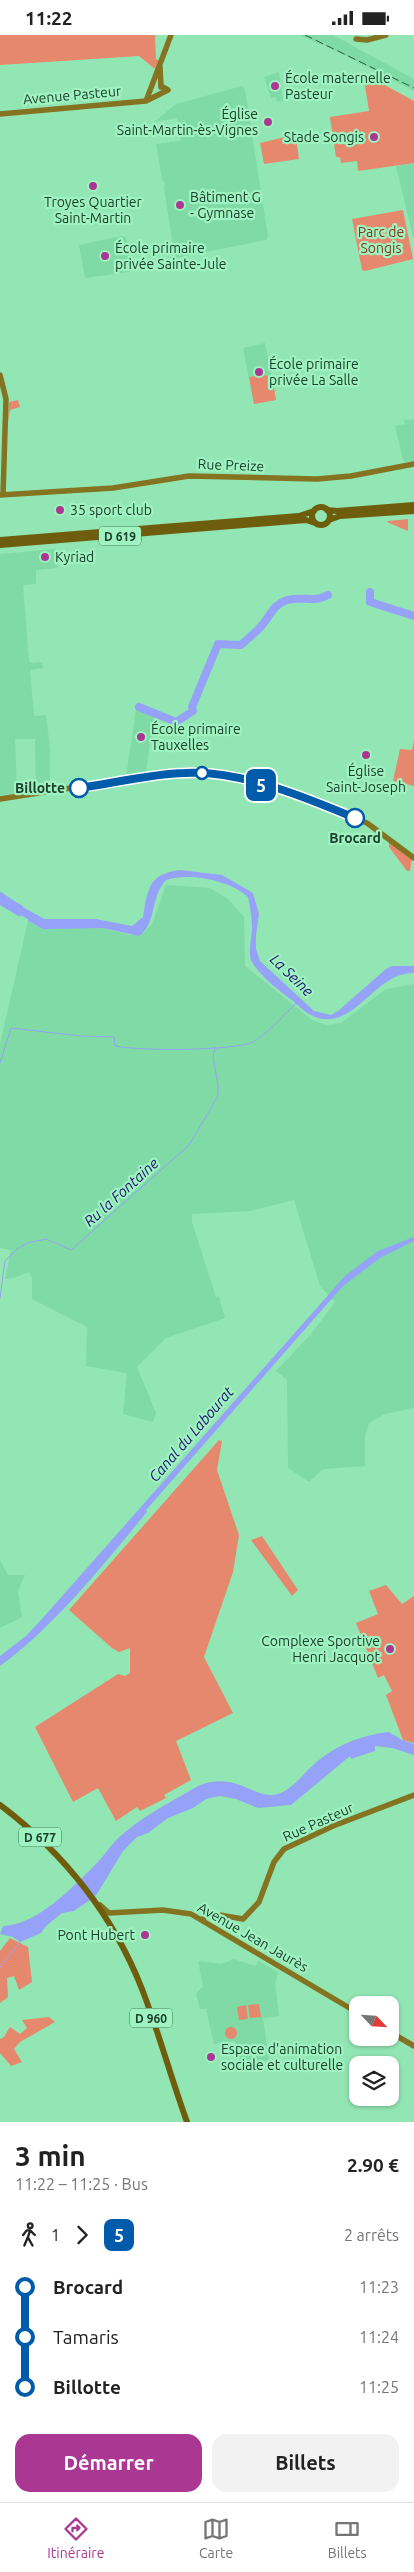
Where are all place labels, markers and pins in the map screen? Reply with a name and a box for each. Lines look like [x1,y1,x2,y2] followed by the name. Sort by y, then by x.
[285,69,391,102] place label: École maternelle Pasteur
[269,80,281,92] marker: École maternelle Pasteur
[117,105,258,138] place label: Église Saint-Martin-ès-Vignes
[262,116,274,128] marker: Église Saint-Martin-ès-Vignes
[284,129,364,145] place label: Stade Songis
[368,131,380,143] marker: Stade Songis
[87,180,99,192] marker: Troyes Quartier Saint-Martin
[190,189,261,221] place label: Bâtiment G - Gymnase
[44,194,143,226] place label: Troyes Quartier Saint-Martin
[174,199,186,211] marker: Bâtiment G - Gymnase
[115,239,227,272] place label: École primaire privée Sainte-Jule
[99,250,111,262] marker: École primaire privée Sainte-Jule
[269,355,359,388] place label: École primaire privée La Salle
[253,366,265,378] marker: École primaire privée La Salle
[70,502,152,518] place label: 35 sport club
[54,504,66,516] marker: 35 sport club
[55,549,94,565] place label: Kyriad
[39,551,51,563] marker: Kyriad
[151,720,241,753] place label: École primaire Tauxelles
[135,731,147,743] marker: École primaire Tauxelles
[360,749,372,761] marker: Église Saint-Joseph
[326,762,406,795] place label: Église Saint-Joseph
[195,766,209,780] unlabelled marker
[69,778,89,798] marker: Billotte
[15,780,65,796] place label: Billotte
[345,808,365,828] marker: Brocard
[329,830,381,846] place label: Brocard
[261,1633,380,1665] place label: Complexe Sportive Henri Jacquot
[384,1643,396,1655] marker: Complexe Sportive Henri Jacquot
[57,1927,135,1943] place label: Pont Hubert
[139,1929,151,1941] marker: Pont Hubert
[221,2041,343,2073] place label: Espace d'animation sociale et culturelle
[205,2051,217,2063] marker: Espace d'animation sociale et culturelle

